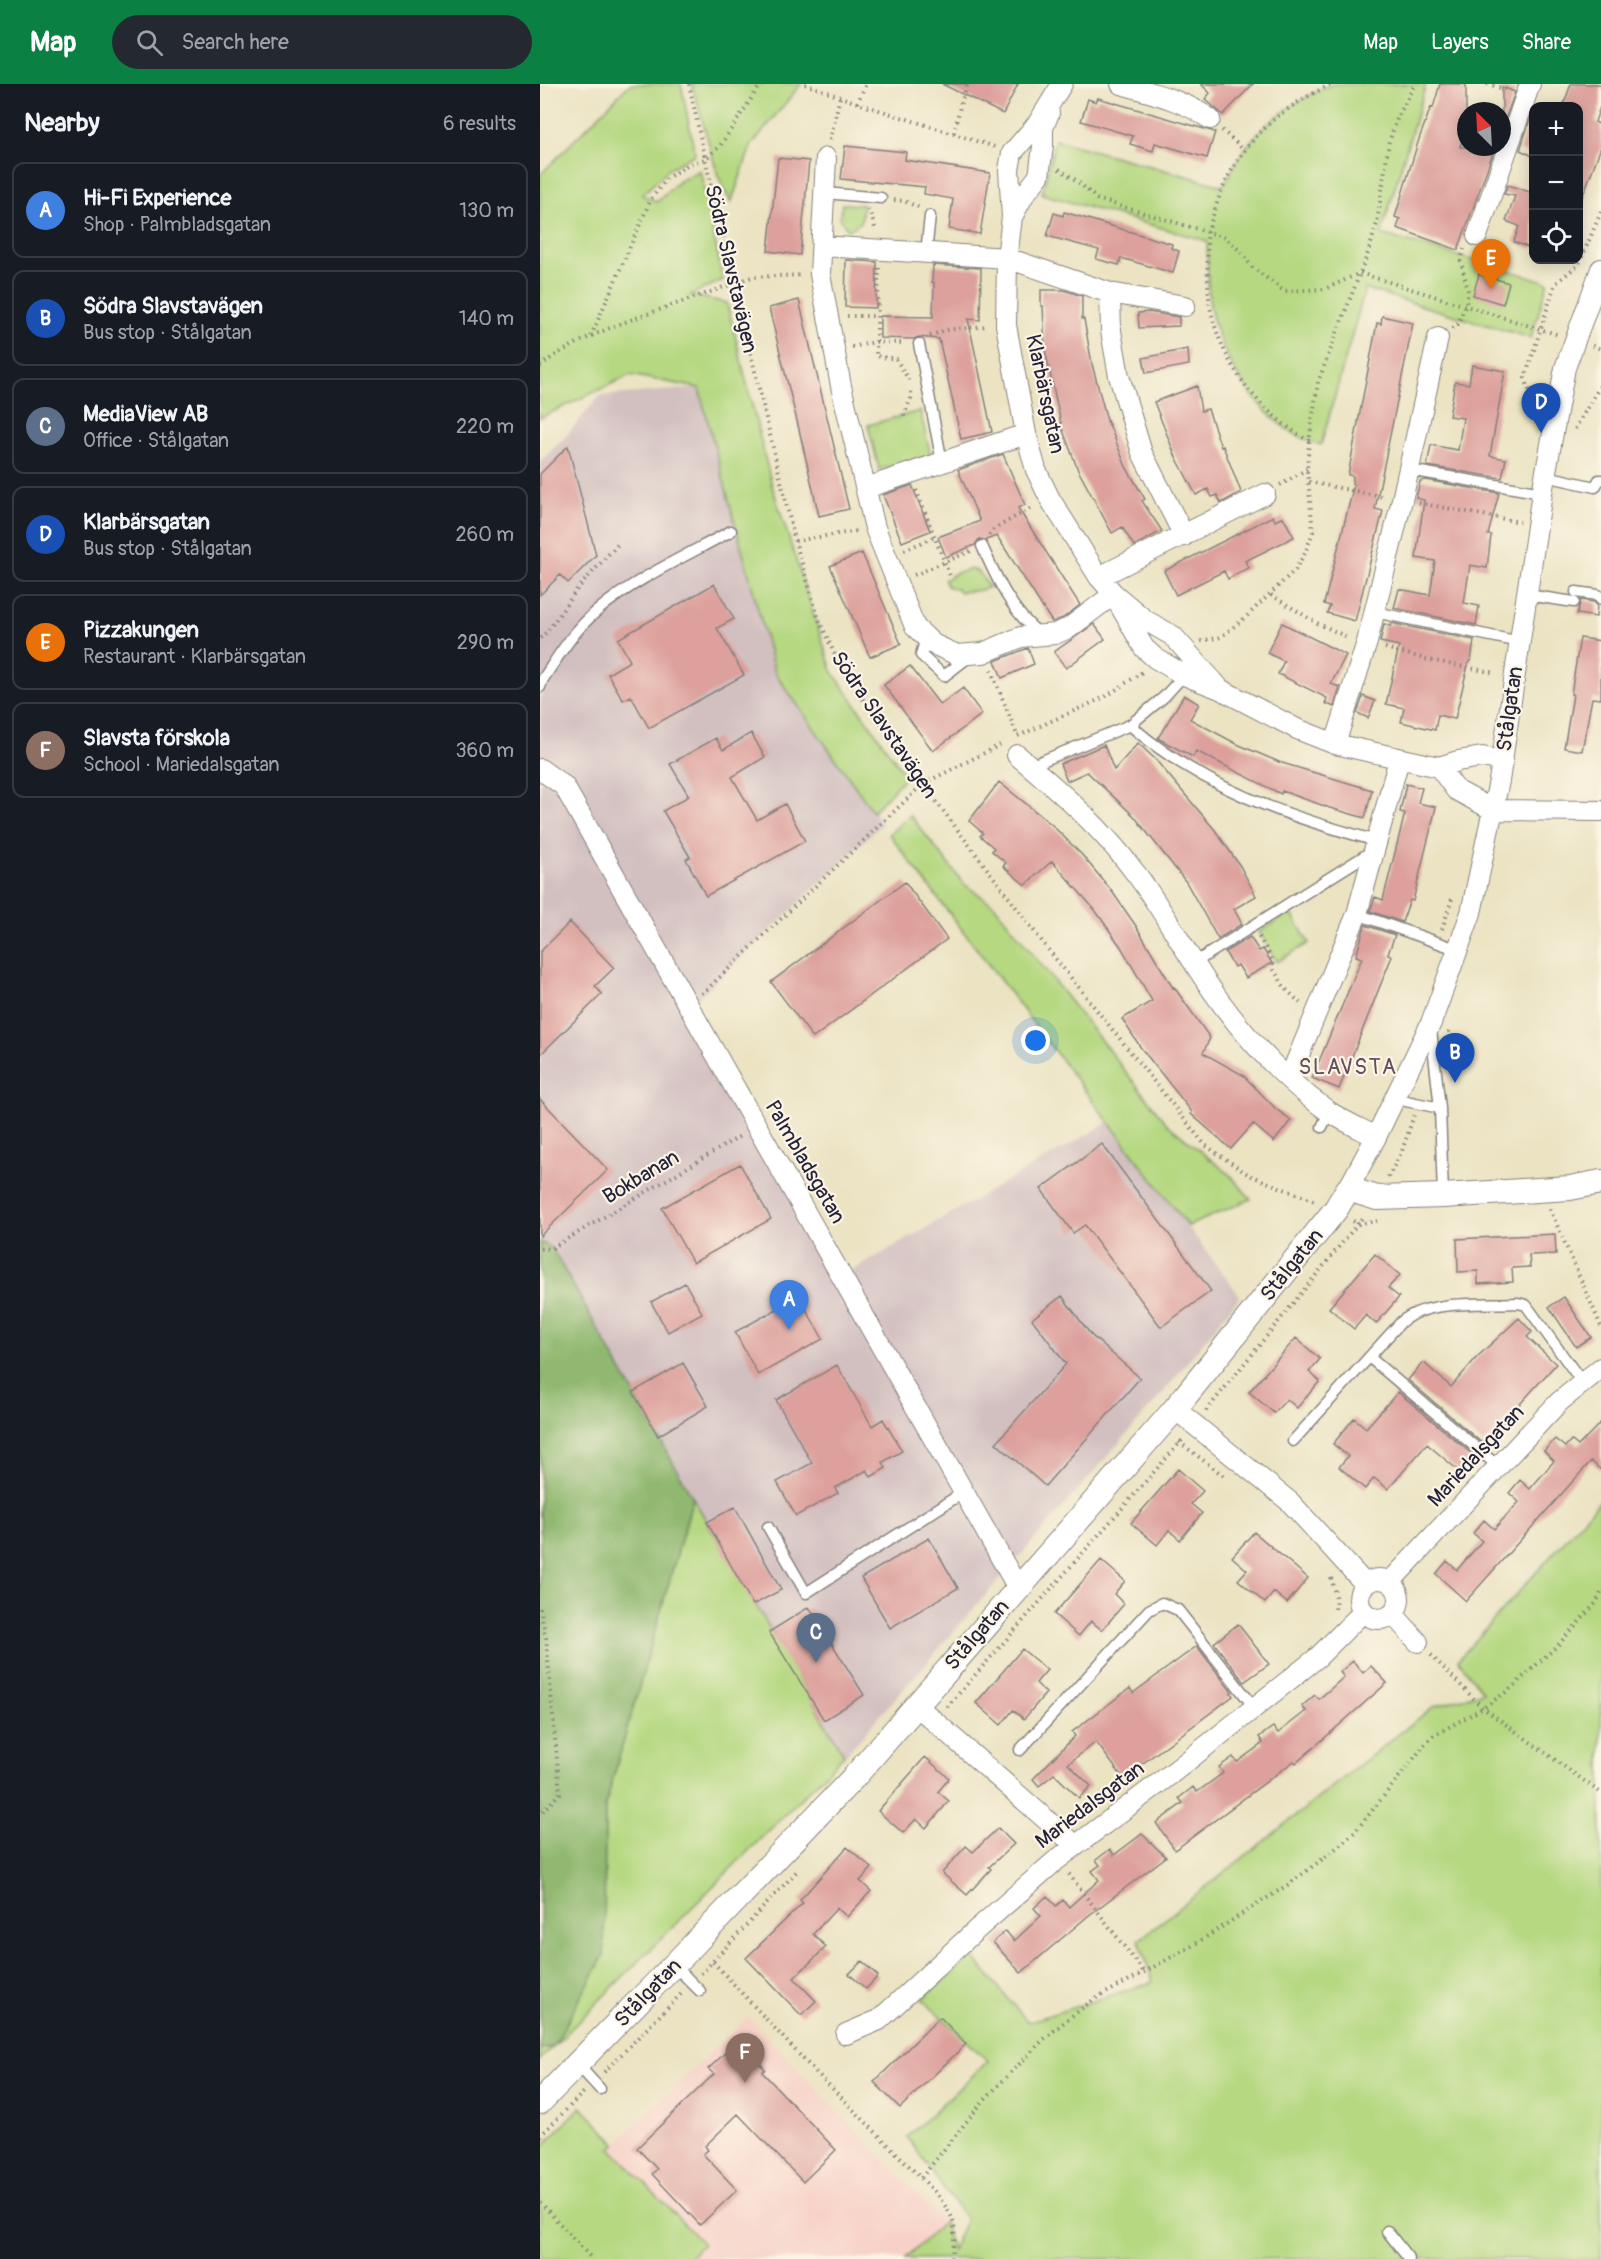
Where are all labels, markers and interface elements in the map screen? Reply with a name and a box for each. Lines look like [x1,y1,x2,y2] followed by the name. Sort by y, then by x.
[112,15,532,69] search box
[30,25,76,60] text: Map
[133,26,166,59] icon: search
[181,28,289,56] text: Search here
[1363,29,1398,56] text: Map
[1431,29,1489,56] text: Layers
[1522,29,1571,56] text: Share
[1457,102,1511,156] north arrow
[1529,102,1583,264] map controls
[1529,102,1583,156] button: +
[24,107,100,139] text: Nearby
[443,111,516,136] text: 6 results
[1529,156,1583,210] button: −
[699,182,763,356] street label: Södra Slavstavägen
[83,184,231,212] text: Hi-Fi Experience
[39,198,52,223] text: A
[459,198,514,223] text: 130 m
[1529,210,1583,264] button: locate
[83,212,271,237] text: Shop · Palmbladsgatan
[1472,240,1510,289] pin: E
[83,292,263,320] text: Södra Slavstavägen
[40,306,51,331] text: B
[459,306,514,331] text: 140 m
[83,320,252,345] text: Bus stop · Stålgatan
[1019,332,1071,456] street label: Klarbärsgatan
[1522,384,1560,433] pin: D
[83,400,208,428] text: MediaView AB
[39,414,52,439] text: C
[456,414,514,439] text: 220 m
[83,428,229,453] text: Office · Stålgatan
[83,508,210,536] text: Klarbärsgatan
[39,522,52,547] text: D
[455,522,514,547] text: 260 m
[83,536,252,561] text: Bus stop · Stålgatan
[83,616,199,644] text: Pizzakungen
[40,630,51,655] text: E
[457,630,514,655] text: 290 m
[83,644,306,669] text: Restaurant · Klarbärsgatan
[825,646,943,804] street label: Södra Slavstavägen
[1491,665,1529,753] street label: Stålgatan
[83,724,230,752] text: Slavsta förskola
[39,738,52,763] text: F
[455,738,514,763] text: 360 m
[83,752,279,777] text: School · Mariedalsgatan
[1021,1026,1050,1055] your location
[1436,1034,1474,1083] pin: B
[1299,1053,1397,1081] district label: SLAVSTA
[759,1095,851,1229] street label: Palmbladsgatan
[598,1144,684,1210] street label: Bokbanan
[1255,1223,1329,1307] street label: Stålgatan
[770,1280,808,1330] pin: A
[1422,1399,1530,1513] street label: Mariedalsgatan
[939,1594,1015,1676] street label: Stålgatan
[796,1614,836,1663] pin: C
[1030,1755,1150,1855] street label: Mariedalsgatan
[609,1953,687,2033] street label: Stålgatan
[726,2034,764,2083] pin: F

